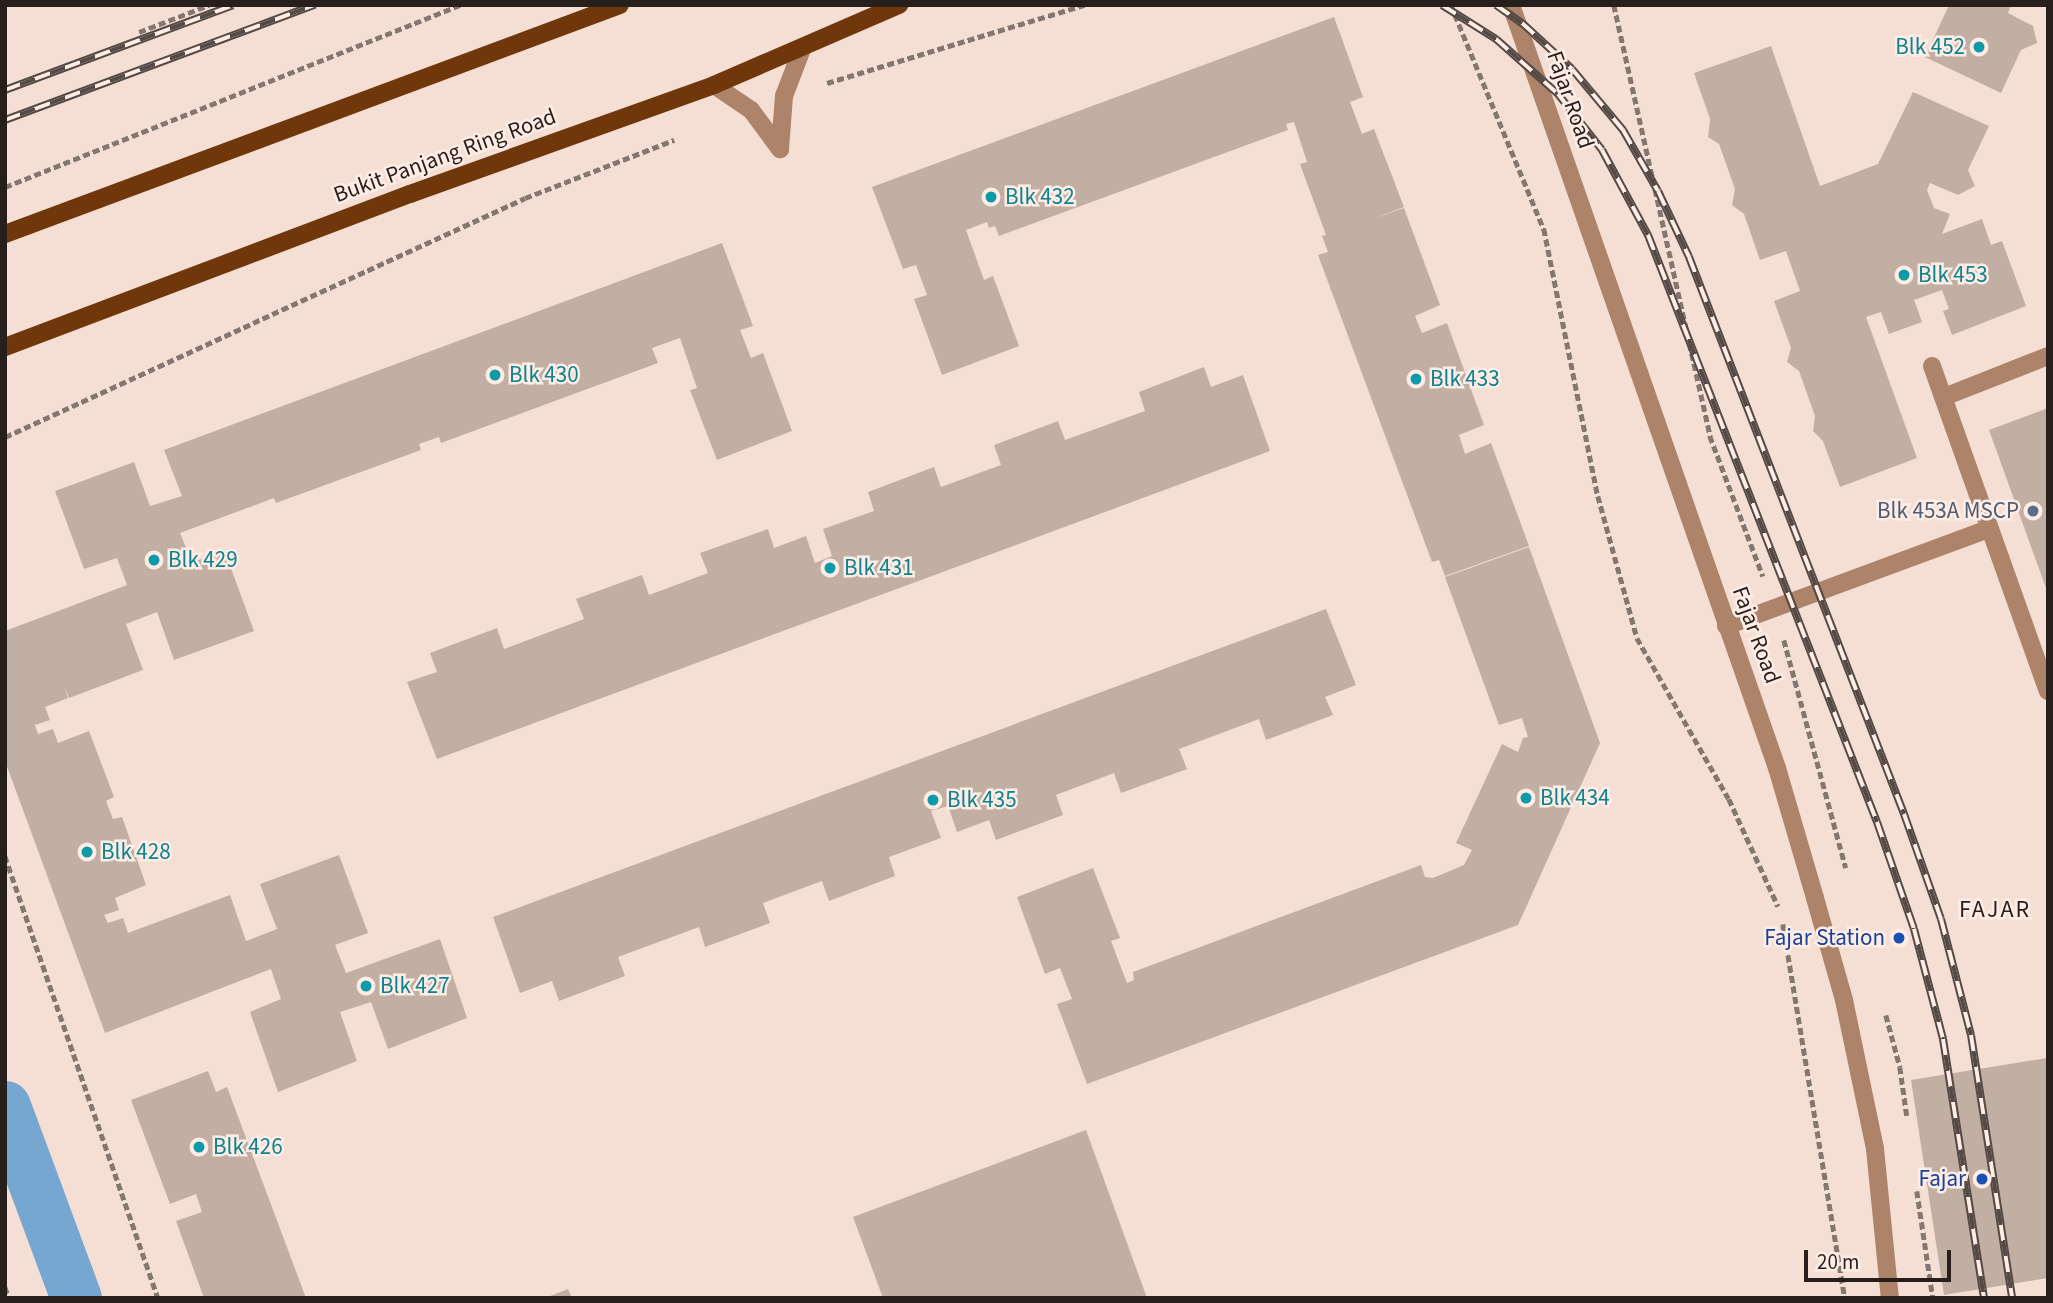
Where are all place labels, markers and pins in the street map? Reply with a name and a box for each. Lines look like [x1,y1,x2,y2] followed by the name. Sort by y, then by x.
[1895,33,1965,61] place label: Blk 452
[1971,39,1987,55] marker: Blk 452
[1005,183,1075,211] place label: Blk 432
[983,189,999,205] marker: Blk 432
[1918,261,1988,289] place label: Blk 453
[1896,267,1912,283] marker: Blk 453
[509,361,579,389] place label: Blk 430
[1430,365,1500,393] place label: Blk 433
[487,367,503,383] marker: Blk 430
[1408,371,1424,387] marker: Blk 433
[1877,497,2019,525] place label: Blk 453A MSCP
[2025,503,2041,519] marker: Blk 453A MSCP
[168,546,238,574] place label: Blk 429
[146,552,162,568] marker: Blk 429
[844,554,914,582] place label: Blk 431
[822,560,838,576] marker: Blk 431
[1540,784,1610,812] place label: Blk 434
[947,786,1017,814] place label: Blk 435
[1518,790,1534,806] marker: Blk 434
[925,792,941,808] marker: Blk 435
[101,838,171,866] place label: Blk 428
[79,844,95,860] marker: Blk 428
[1764,924,1885,952] place label: Fajar Station
[1891,930,1907,946] marker: Fajar Station
[380,972,450,1000] place label: Blk 427
[358,978,374,994] marker: Blk 427
[213,1133,283,1161] place label: Blk 426
[191,1139,207,1155] marker: Blk 426
[1919,1165,1966,1193] place label: Fajar
[1972,1169,1992,1189] marker: Fajar

